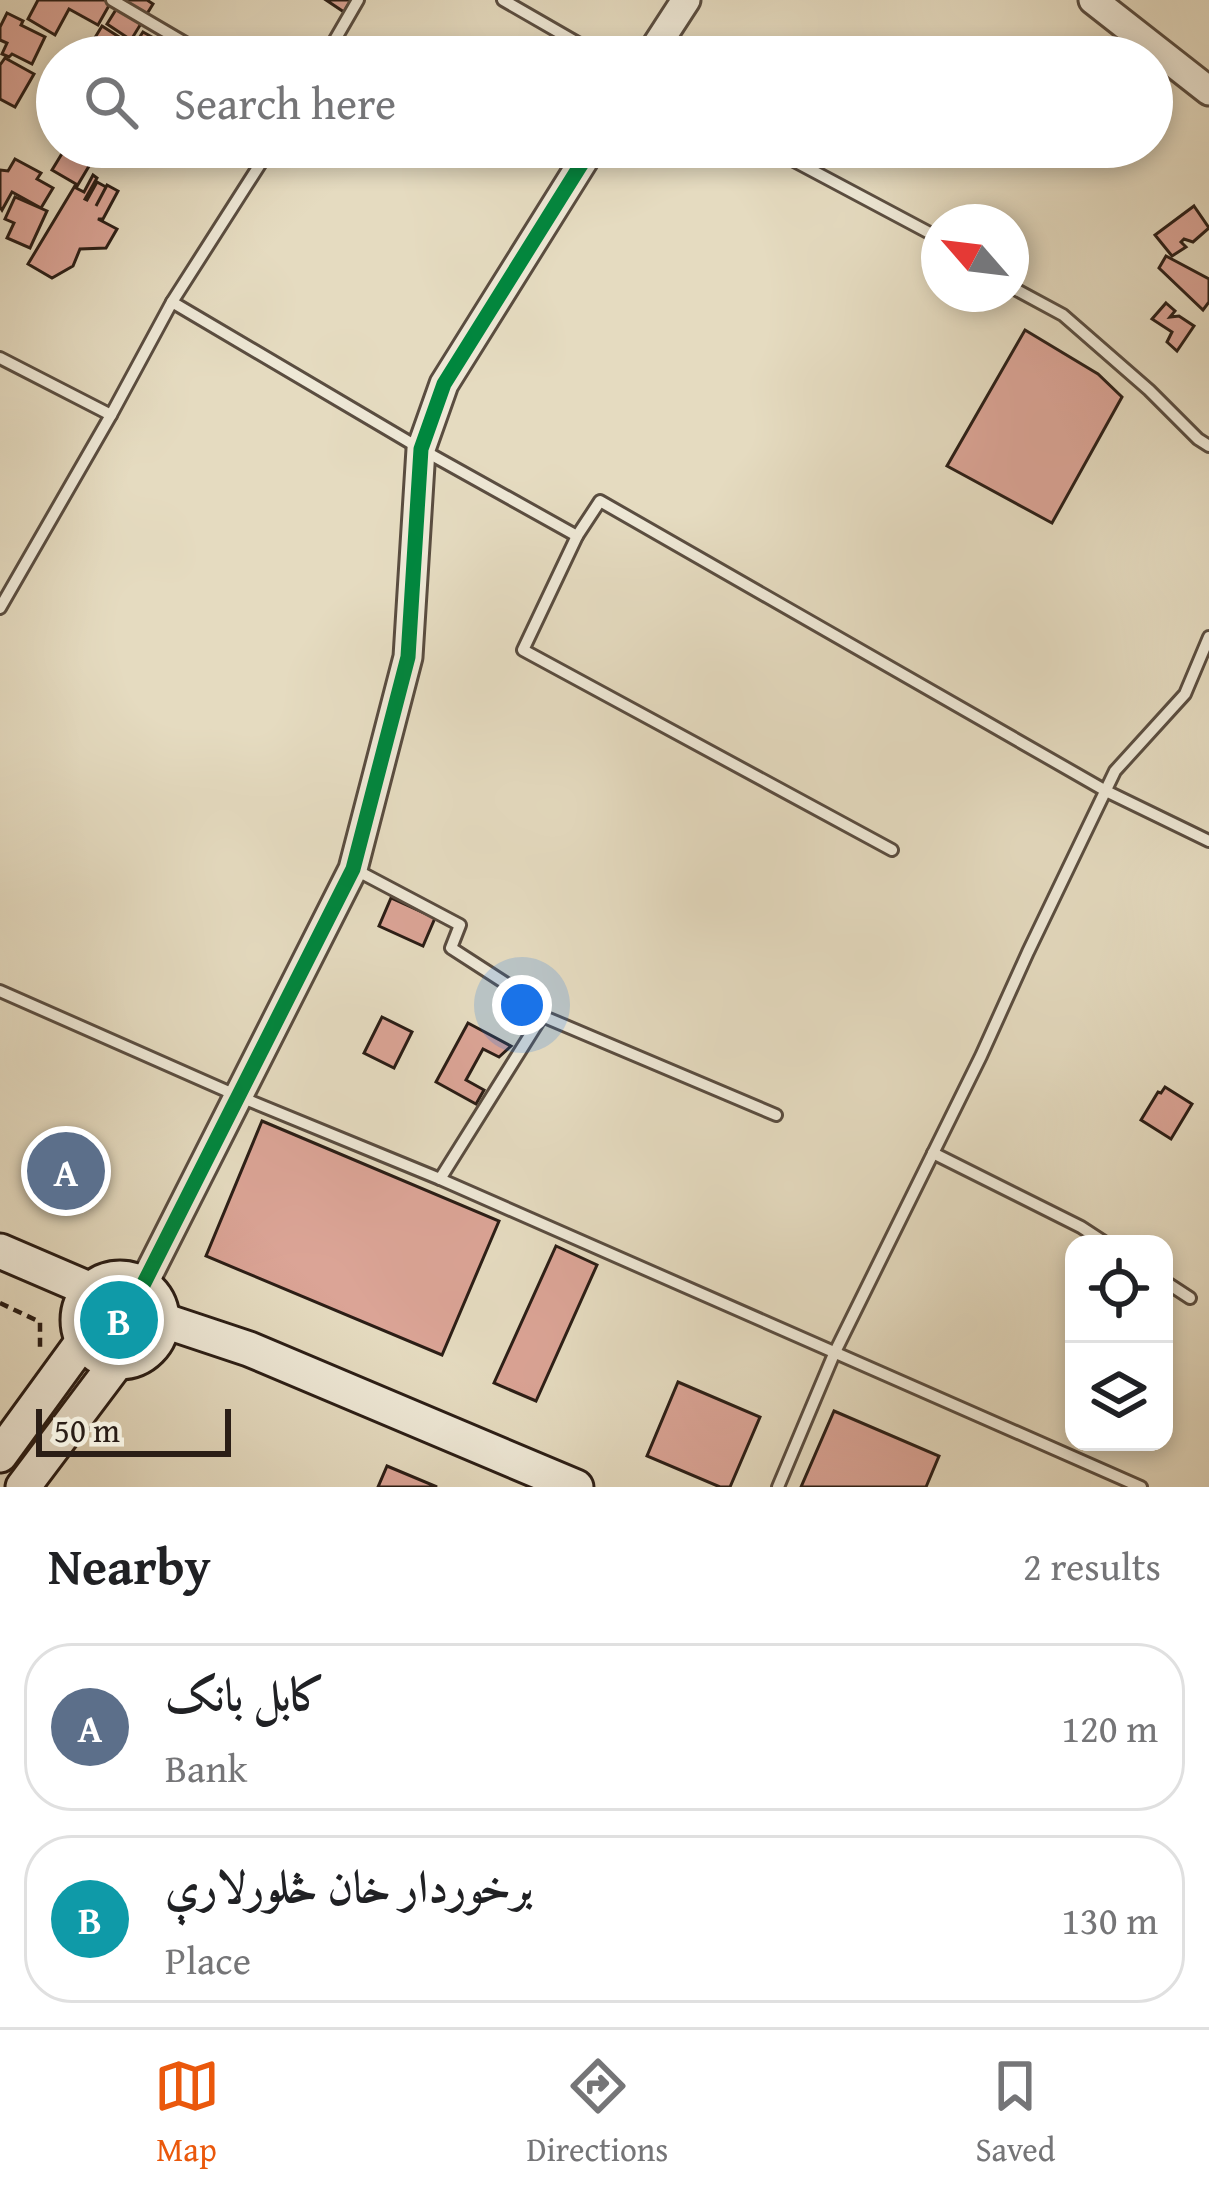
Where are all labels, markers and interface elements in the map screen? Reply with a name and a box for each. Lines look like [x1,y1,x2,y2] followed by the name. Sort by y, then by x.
[36,36,1173,168] search box
[78,69,144,135] icon: search
[174,70,396,135] text: Search here
[921,204,1029,312] north arrow
[492,975,552,1035] your location
[27,1126,105,1216] pin: A
[1065,1235,1173,1451] map controls
[1065,1235,1173,1343] button: locate
[80,1275,158,1365] pin: B
[1065,1343,1173,1451] button: layers
[36,1403,231,1456] scale bar
[54,1406,120,1454] text: 50 m
[48,1528,211,1603] text: Nearby
[1023,1537,1161,1594] text: 2 results
[165,1661,326,1726] text: کابل بانک
[78,1699,102,1756] text: A
[1061,1699,1158,1756] text: 120 m
[165,1739,247,1796] text: Bank
[165,1853,533,1918] text: برخوردار خان څلورلارې
[78,1891,102,1948] text: B
[1061,1891,1158,1948] text: 130 m
[165,1931,251,1988] text: Place
[154,2053,220,2173] tab: Map
[527,2053,668,2173] tab: Directions
[976,2053,1055,2173] tab: Saved

